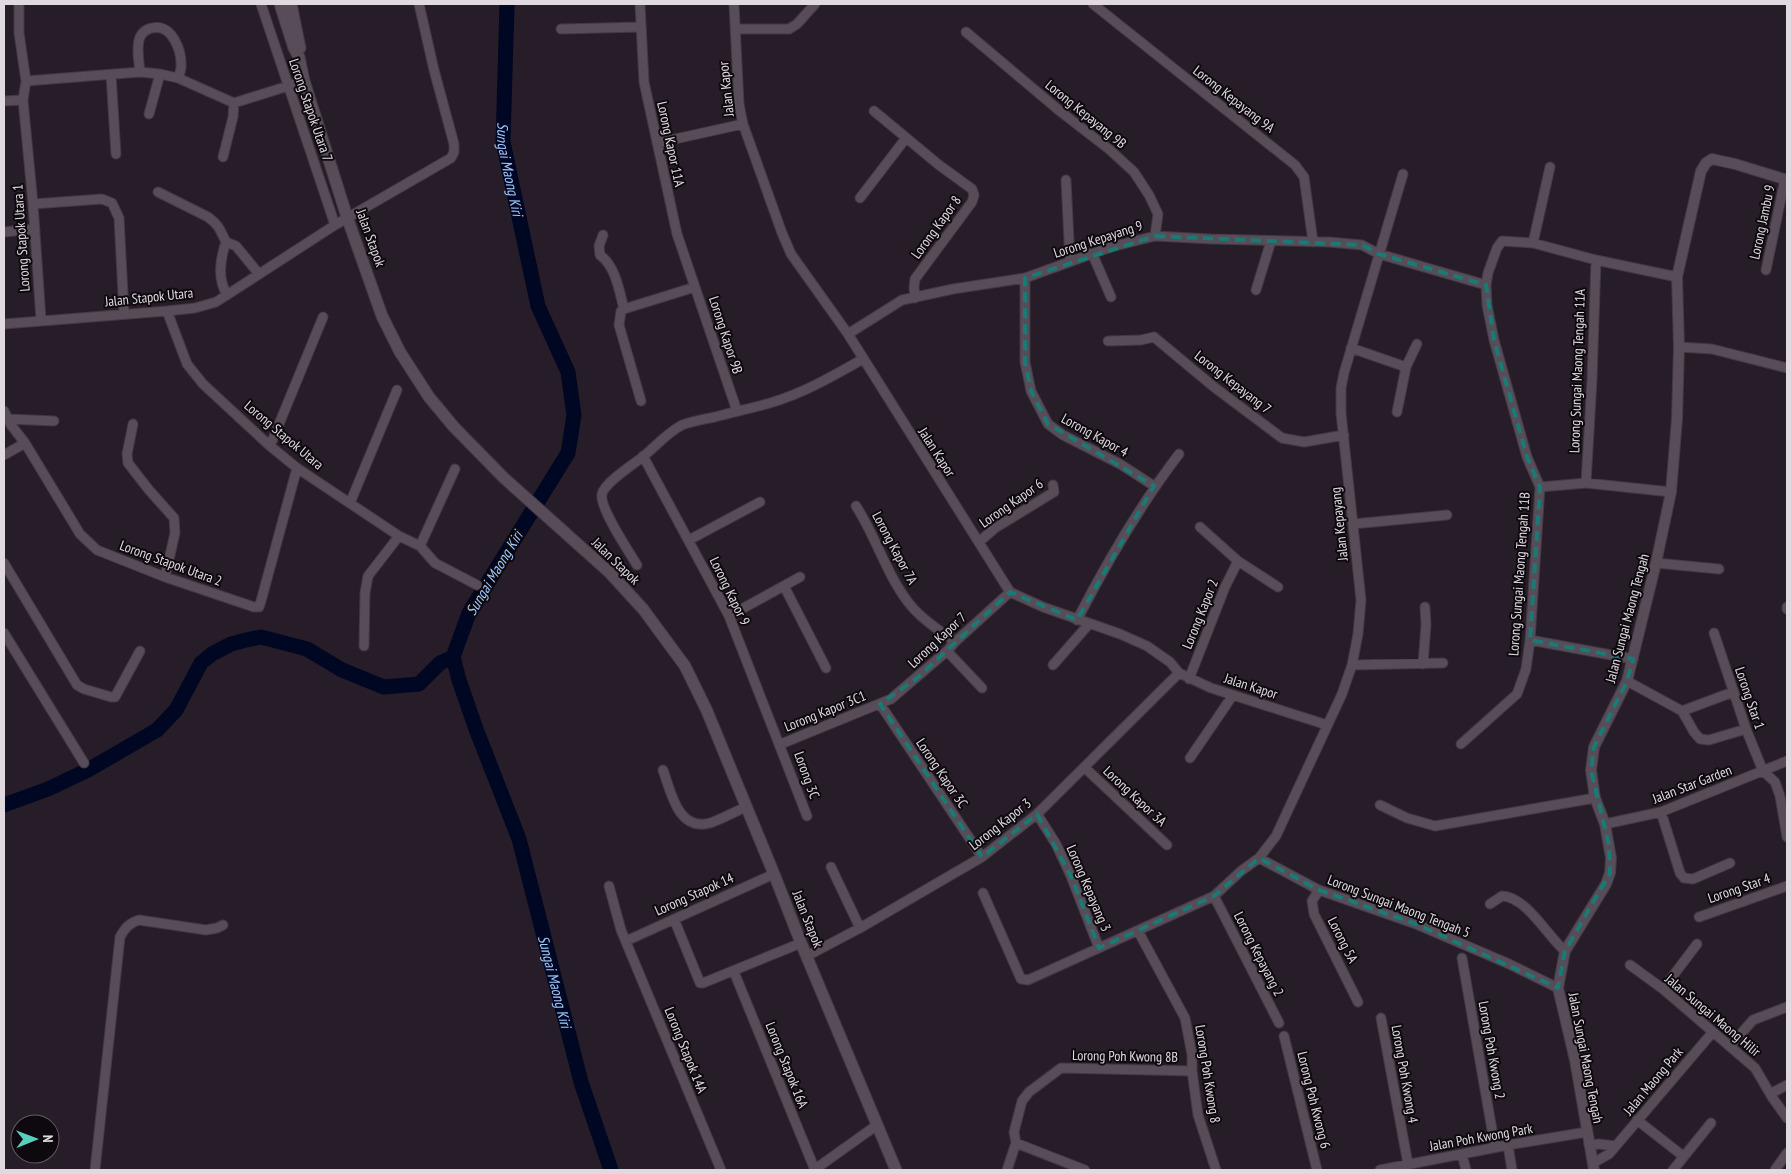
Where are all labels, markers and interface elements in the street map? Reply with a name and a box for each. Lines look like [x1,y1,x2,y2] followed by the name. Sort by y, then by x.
[285,56,337,164] street label: Lorong Stapok Utara 7
[714,60,738,118] street label: Jalan Kapor
[1189,61,1279,137] street label: Lorong Kepayang 9A
[1042,76,1130,152] street label: Lorong Kepayang 9B
[653,100,689,189] street label: Lorong Kapor 11A
[493,122,528,219] water label: Sungai Maong Kiri
[1745,183,1779,261] street label: Lorong Jambu 9
[8,184,34,292] street label: Lorong Stapok Utara 1
[907,192,965,262] street label: Lorong Kapor 8
[352,206,390,270] street label: Jalan Stapok
[1051,216,1145,262] street label: Lorong Kepayang 9
[103,283,194,311] street label: Jalan Stapok Utara
[1565,288,1589,453] street label: Lorong Sungai Maong Tengah 11A
[705,294,747,376] street label: Lorong Kapor 9B
[1191,346,1275,418] street label: Lorong Kepayang 7
[241,397,327,473] street label: Lorong Stapok Utara
[1058,409,1132,461] street label: Lorong Kapor 4
[914,423,960,480] street label: Jalan Kapor
[976,474,1046,532] street label: Lorong Kapor 6
[1326,486,1352,563] street label: Jalan Kepayang
[1504,491,1534,657] street label: Lorong Sungai Maong Tengah 11B
[868,508,922,588] street label: Lorong Kapor 7A
[461,526,527,618] water label: Sungai Maong Kiri
[587,533,644,589] street label: Jalan Stapok
[117,536,225,590] street label: Lorong Stapok Utara 2
[1601,552,1653,685] street label: Jalan Sungai Maong Tengah
[706,554,754,628] street label: Lorong Kapor 9
[1178,576,1222,652] street label: Lorong Kapor 2
[904,608,970,672] street label: Lorong Kapor 7
[1731,664,1769,732] street label: Lorong Star 1
[1221,669,1280,703] street label: Jalan Kapor
[782,686,868,736] street label: Lorong Kapor 3C1
[912,735,972,812] street label: Lorong Kapor 3C
[790,749,824,802] street label: Lorong 3C
[1649,761,1734,808] street label: Jalan Star Garden
[1099,762,1171,830] street label: Lorong Kapor 3A
[965,794,1035,854] street label: Lorong Kapor 3
[1063,842,1115,934] street label: Lorong Kepayang 3
[652,868,737,919] street label: Lorong Stapok 14
[1705,869,1773,907] street label: Lorong Star 4
[1325,870,1473,942] street label: Lorong Sungai Maong Tengah 5
[788,887,828,951] street label: Jalan Stapok
[1230,909,1288,999] street label: Lorong Kepayang 2
[1324,914,1362,966] street label: Lorong 5A
[534,933,577,1032] water label: Sungai Maong Kiri
[1661,969,1765,1060] street label: Jalan Sungai Maong Hilir
[1564,990,1607,1125] street label: Jalan Sungai Maong Tengah
[1475,1000,1509,1100] street label: Lorong Poh Kwong 2
[661,1004,712,1096] street label: Lorong Stapok 14A
[762,1019,813,1111] street label: Lorong Stapok 16A
[1191,1024,1225,1124] street label: Lorong Poh Kwong 8
[1388,1024,1423,1125] street label: Lorong Poh Kwong 4
[1619,1043,1687,1120] street label: Jalan Maong Park
[1072,1046,1178,1066] street label: Lorong Poh Kwong 8B
[1293,1050,1335,1150] street label: Lorong Poh Kwong 6
[10,1114,60,1164] north arrow
[1427,1119,1535,1155] street label: Jalan Poh Kwong Park
[39,1135,57,1143] text: N

